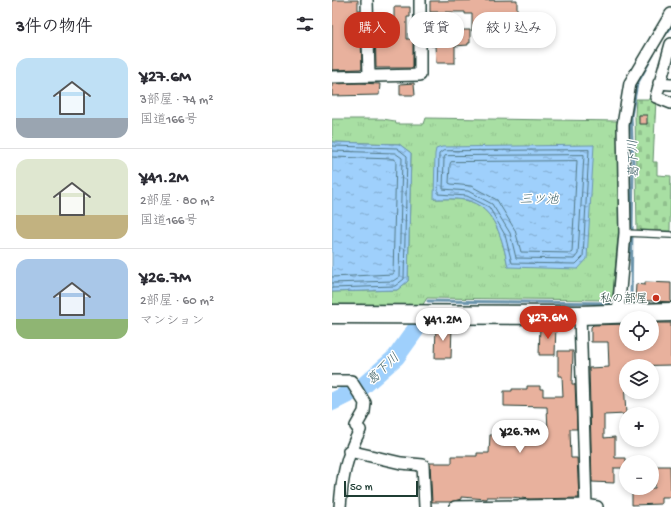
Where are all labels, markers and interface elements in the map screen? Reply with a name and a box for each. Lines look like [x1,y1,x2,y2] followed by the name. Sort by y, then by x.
[344,12,400,48] chip: 購入
[408,12,464,48] chip: 賃貸
[472,12,556,48] chip: 絞り込み
[294,13,316,35] icon: filters
[16,18,93,38] text: 3件の物件
[140,68,191,88] text: ¥27.6M
[48,74,96,122] icon: home
[140,93,213,108] text: 3部屋 · 74 m²
[140,113,197,128] text: 国道166号
[625,139,643,179] water label: 葛下川
[140,169,188,189] text: ¥41.2M
[48,175,96,223] icon: home
[519,192,559,208] water label: 三ツ池
[140,194,215,209] text: 2部屋 · 80 m²
[140,214,197,229] text: 国道166号
[140,269,191,289] text: ¥26.7M
[48,275,96,323] icon: home
[600,292,648,307] place label: 私の部屋
[651,293,661,303] marker: 私の部屋
[140,294,214,309] text: 2部屋 · 60 m²
[515,306,581,340] pin: ¥27.6M
[410,308,476,342] pin: ¥41.2M
[529,311,567,326] text: ¥27.6M
[619,311,659,495] map controls
[619,311,659,351] button: locate
[425,313,461,328] text: ¥41.2M
[140,314,204,329] text: マンション
[364,350,403,389] water label: 葛下川
[619,359,659,399] button: layers
[619,407,659,447] button: +
[487,420,553,454] pin: ¥26.7M
[501,425,539,440] text: ¥26.7M
[619,455,659,495] button: −
[344,479,418,498] scale bar
[350,482,372,494] text: 50 m

